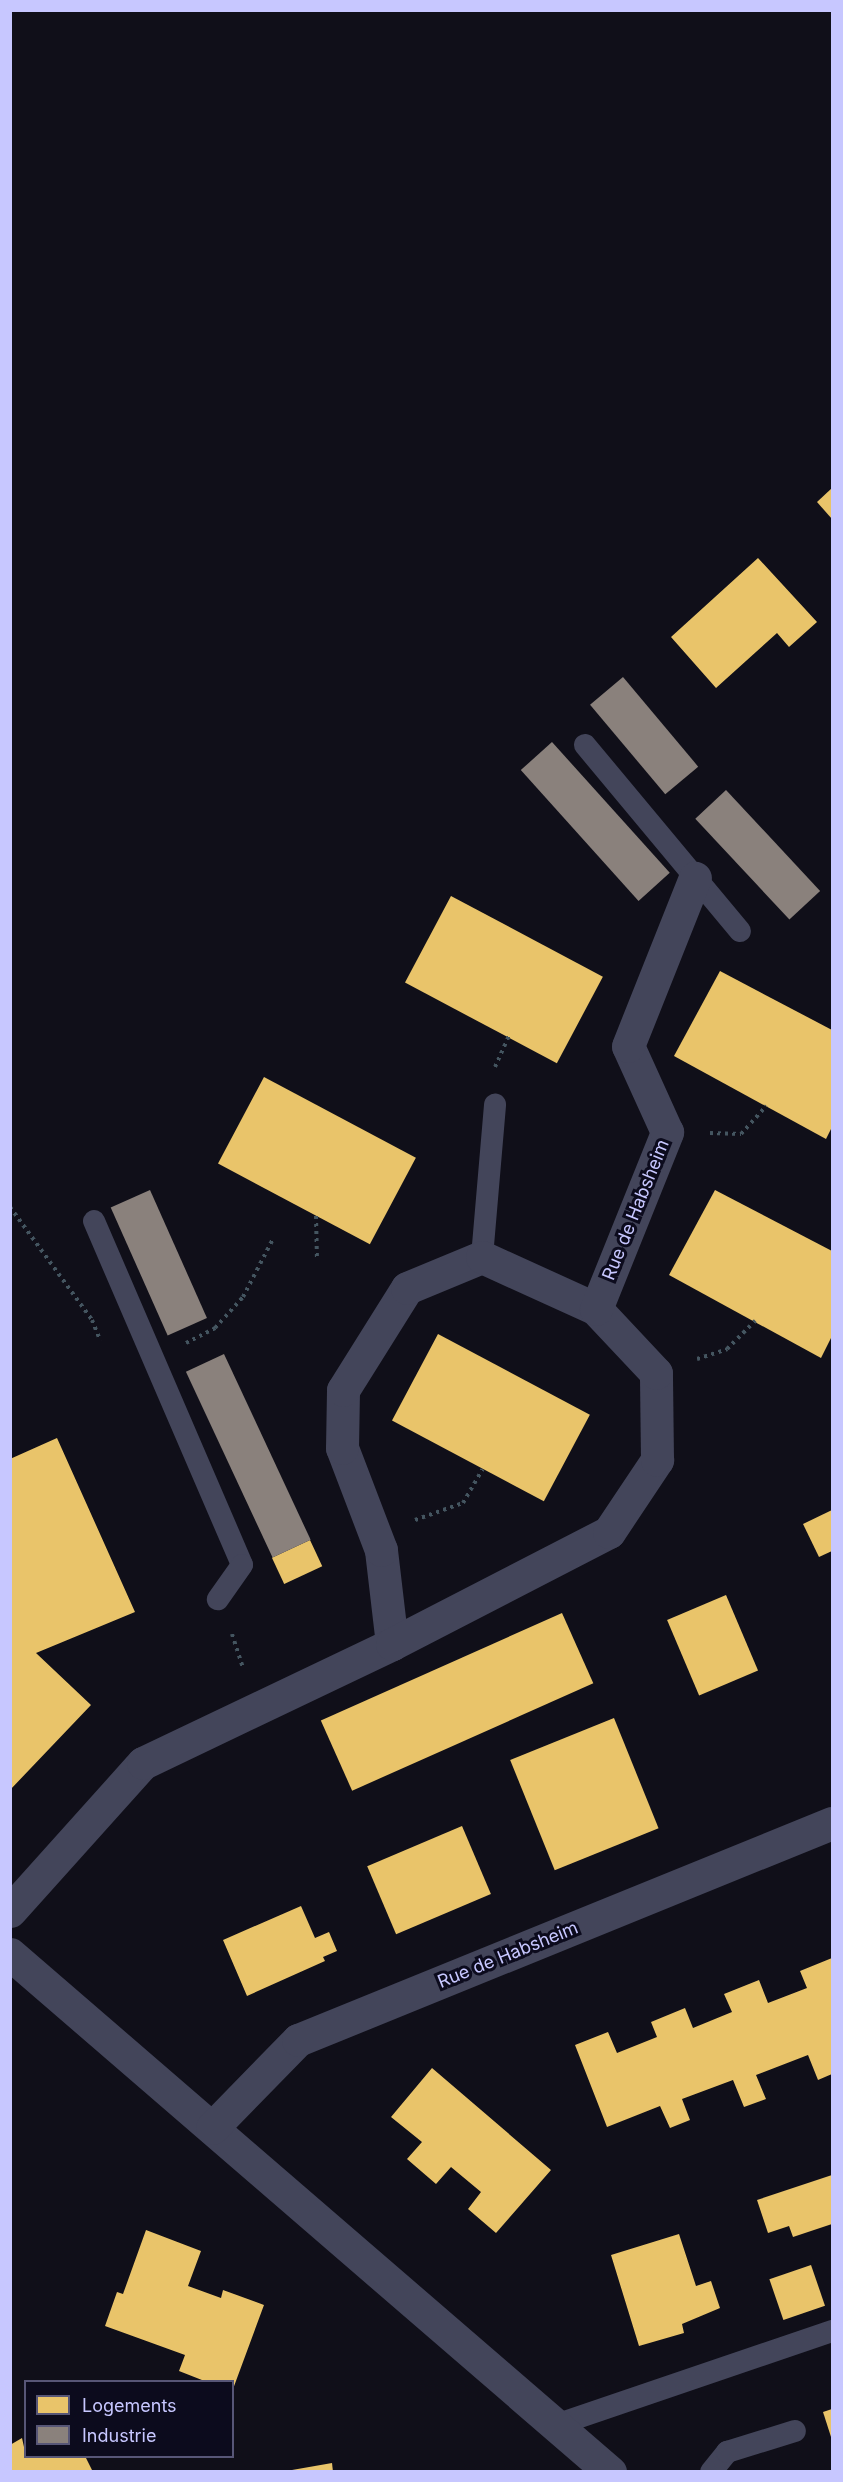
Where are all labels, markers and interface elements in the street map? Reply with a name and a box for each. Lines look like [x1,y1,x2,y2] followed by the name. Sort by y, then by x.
[598,1137,674,1283] street label: Rue de Habsheim
[435,1917,581,1993] street label: Rue de Habsheim
[24,2380,234,2458] legend
[82,2395,177,2416] text: Logements
[82,2425,156,2446] text: Industrie

